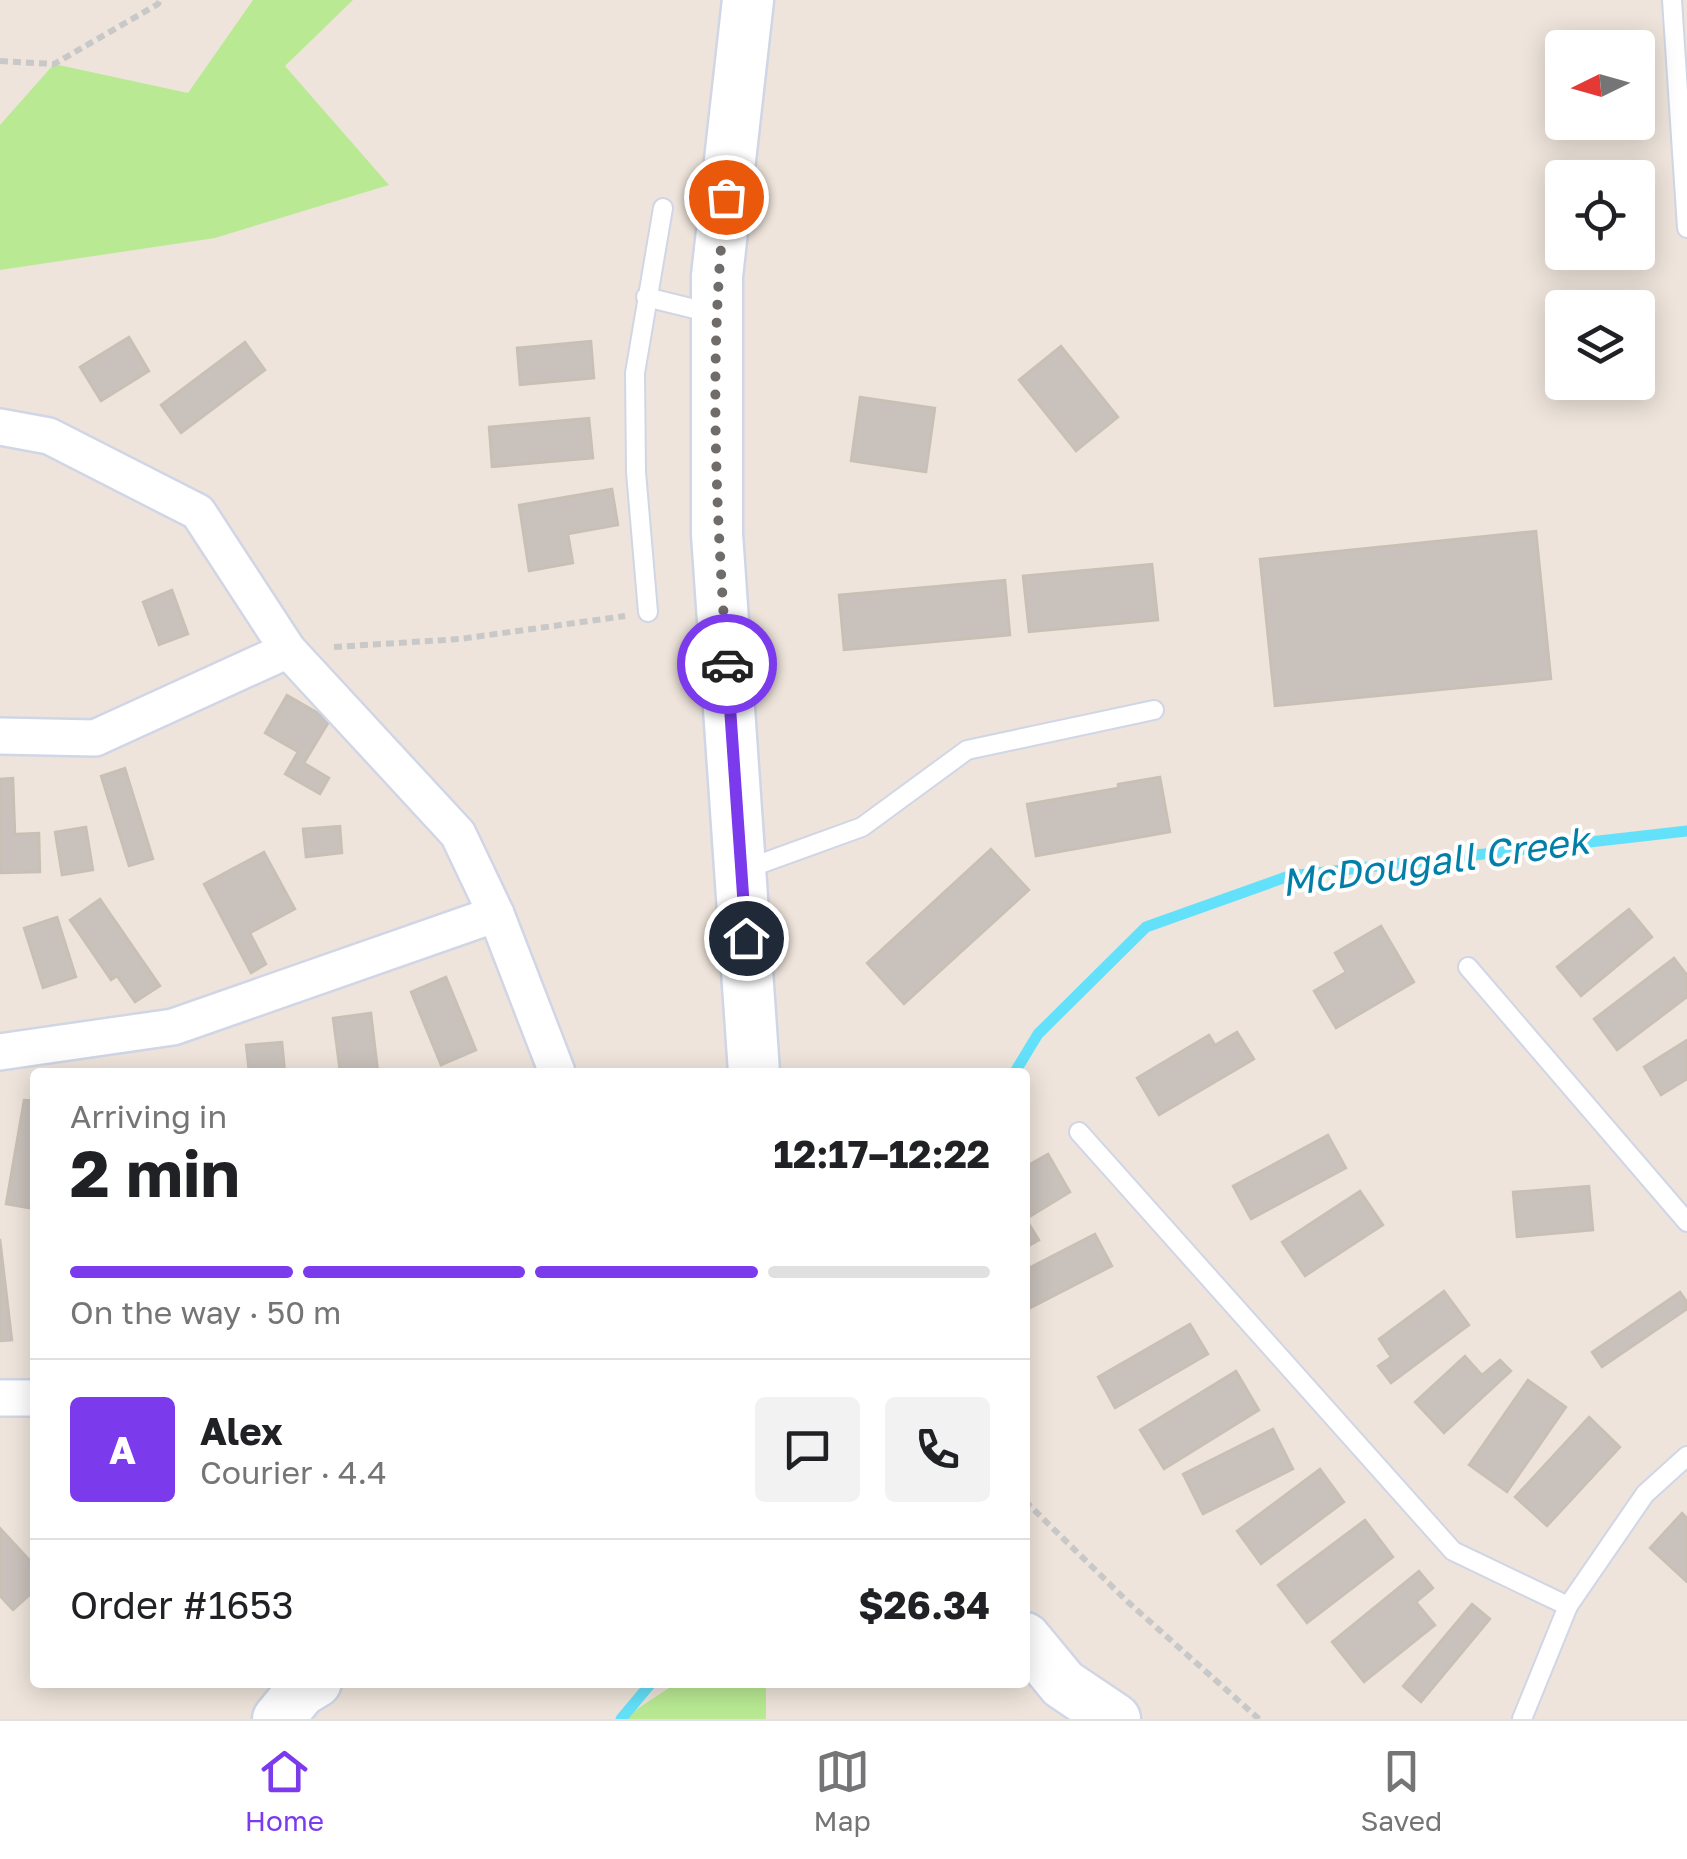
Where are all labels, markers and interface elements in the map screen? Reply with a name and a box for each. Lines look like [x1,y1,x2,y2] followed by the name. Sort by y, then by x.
[1545,30,1655,140] north arrow
[1545,30,1655,400] map controls
[684,155,769,240] pin
[1545,160,1655,270] button: locate
[699,170,754,225] icon: bag
[1545,290,1655,400] button: layers
[677,614,777,714] courier
[700,637,755,692] icon: car
[1278,816,1595,904] water label: McDougall Creek
[704,896,789,981] pin
[719,911,774,966] icon: home
[70,1097,227,1135] text: Arriving in
[773,1131,990,1176] text: 12:17–12:22
[70,1133,240,1211] text: 2 min
[70,1293,341,1331] text: On the way · 50 m
[755,1397,860,1502] button: chat
[885,1397,990,1502] button: phone
[200,1408,283,1453] text: Alex
[109,1427,136,1472] text: A
[200,1453,387,1491] text: Courier · 4.4
[70,1582,294,1627] text: Order #1653
[858,1582,990,1627] text: $26.34
[245,1744,324,1837] tab: Home
[814,1744,871,1837] tab: Map
[1360,1744,1442,1837] tab: Saved

